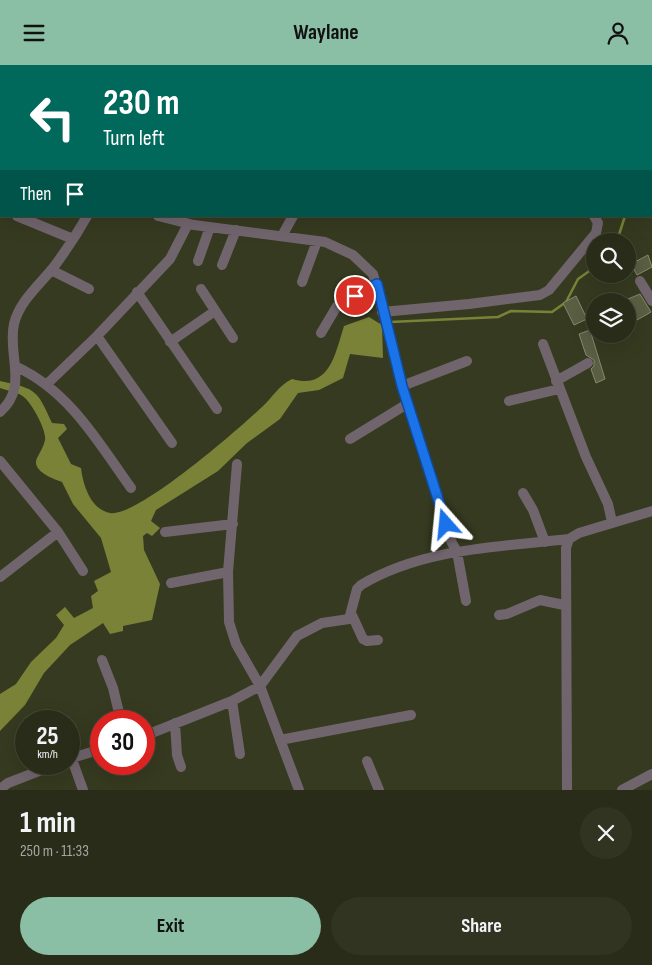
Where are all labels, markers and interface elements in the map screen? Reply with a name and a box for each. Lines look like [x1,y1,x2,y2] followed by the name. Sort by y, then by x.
[20,19,48,47] icon: menu
[293,19,359,46] text: Waylane
[604,19,632,47] icon: person
[103,82,179,125] text: 230 m
[20,85,85,150] icon: left
[103,125,165,152] text: Turn left
[61,180,89,208] icon: arrive
[20,183,51,206] text: Then
[586,233,636,343] map controls
[586,233,636,283] button: search
[334,275,376,317] pin
[341,282,369,310] icon: arrive
[586,293,636,343] button: layers
[419,497,471,549] position arrow
[90,710,155,775] speed limit sign: 30
[37,721,58,752] text: 25
[37,747,58,762] text: km/h
[20,805,76,841] text: 1 min
[580,807,632,859] button: close
[20,842,89,861] text: 250 m · 11:33
[20,897,321,955] button: Exit
[331,897,632,955] button: Share

